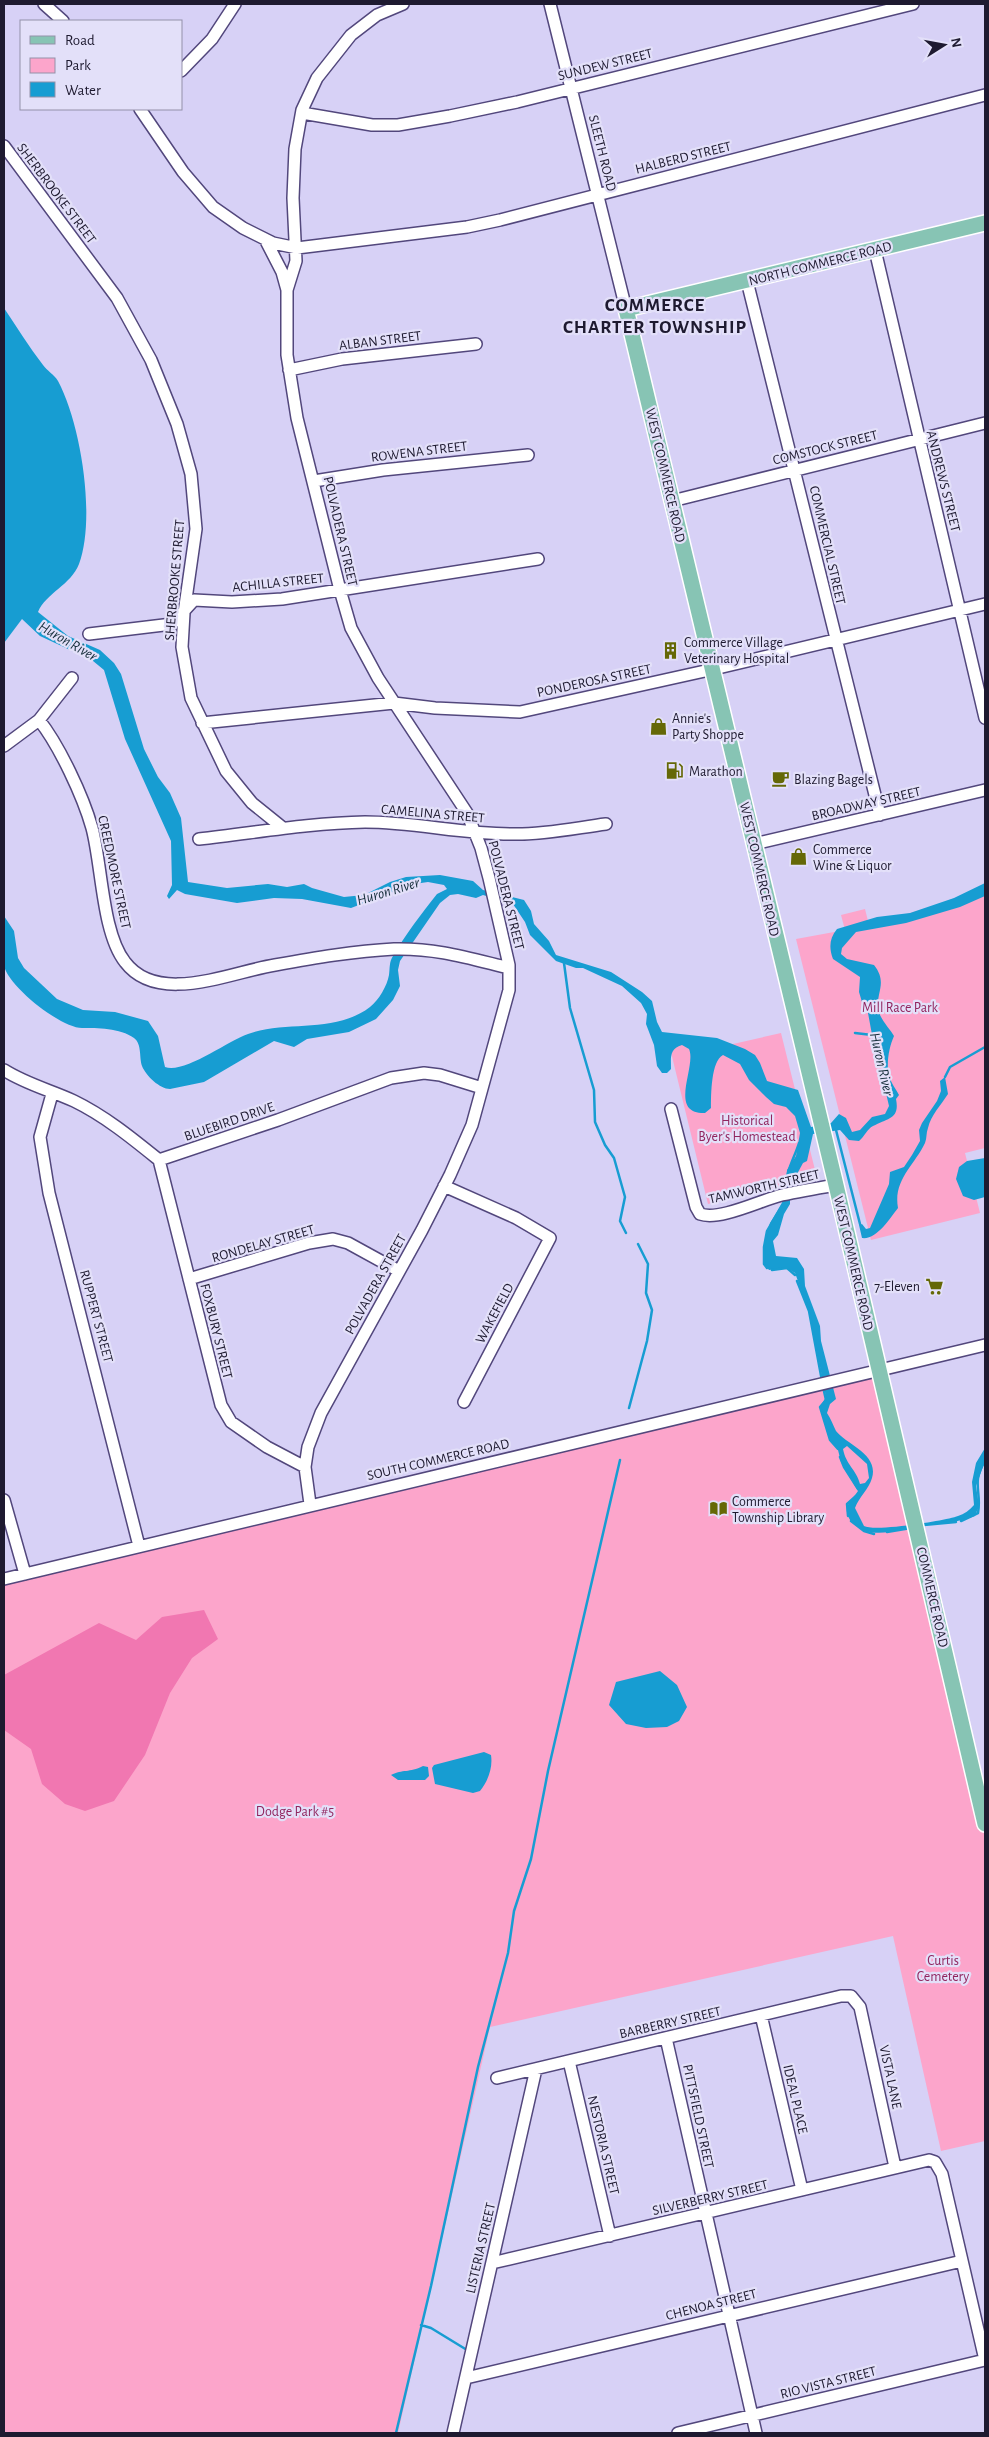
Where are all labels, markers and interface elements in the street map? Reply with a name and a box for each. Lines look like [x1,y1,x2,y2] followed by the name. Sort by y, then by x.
[20,20,182,110] legend
[919,20,969,70] north arrow
[65,33,95,48] text: Road
[948,37,964,49] text: N
[557,46,654,83] street label: SUNDEW STREET
[65,58,91,73] text: Park
[65,83,101,98] text: Water
[586,114,618,193] street label: SLEETH ROAD
[634,139,733,177] street label: HALBERD STREET
[14,141,99,247] street label: SHERBROOKE STREET
[747,239,893,289] street label: NORTH COMMERCE ROAD
[563,296,747,337] district label: COMMERCE CHARTER TOWNSHIP
[338,329,422,353] street label: ALBAN STREET
[643,407,687,544] street label: WEST COMMERCE ROAD
[771,428,879,468] street label: COMSTOCK STREET
[924,429,962,533] street label: ANDREWS STREET
[370,439,468,465] street label: ROWENA STREET
[321,475,360,588] street label: POLVADERA STREET
[807,485,848,606] street label: COMMERCIAL STREET
[163,519,187,641] street label: SHERBROOKE STREET
[232,571,325,595] street label: ACHILLA STREET
[36,619,100,665] water label: Huron River
[684,636,789,666] place label: Commerce Village Veterinary Hospital
[660,640,680,660] building icon: Commerce Village Veterinary Hospital
[536,662,653,700] street label: PONDEROSA STREET
[672,712,744,742] place label: Annie's Party Shoppe
[648,716,668,736] shop icon: Annie's Party Shoppe
[665,761,685,781] fuel station icon: Marathon
[689,765,743,779] place label: Marathon
[770,769,790,789] cafe icon: Blazing Bagels
[794,773,873,787] place label: Blazing Bagels
[810,785,922,823] street label: BROADWAY STREET
[737,801,781,938] street label: WEST COMMERCE ROAD
[380,802,486,826] street label: CAMELINA STREET
[95,814,133,930] street label: CREEDMORE STREET
[486,839,526,952] street label: POLVADERA STREET
[813,843,892,873] place label: Commerce Wine & Liquor
[789,847,809,867] shop icon: Commerce Wine & Liquor
[355,875,422,908] water label: Huron River
[862,1001,939,1015] park label: Mill Race Park
[867,1031,896,1098] water label: Huron River
[182,1100,276,1144] street label: BLUEBIRD DRIVE
[698,1114,796,1144] park label: Historical Byer's Homestead
[707,1167,821,1207] street label: TAMWORTH STREET
[831,1195,875,1332] street label: WEST COMMERCE ROAD
[210,1223,316,1265] street label: RONDELAY STREET
[343,1232,409,1337] street label: POLVADERA STREET
[77,1268,115,1364] street label: RUPPERT STREET
[924,1276,944,1296] supermarket icon: 7-Eleven
[874,1280,920,1294] place label: 7-Eleven
[473,1281,517,1346] street label: WAKEFIELD
[197,1282,235,1380] street label: FOXBURY STREET
[366,1437,511,1483] street label: SOUTH COMMERCE ROAD
[732,1495,824,1525] place label: Commerce Township Library
[708,1499,728,1519] library icon: Commerce Township Library
[914,1546,950,1649] street label: COMMERCE ROAD
[256,1805,334,1819] park label: Dodge Park #5
[917,1954,969,1984] park label: Curtis Cemetery
[618,2004,723,2041] street label: BARBERRY STREET
[876,2044,904,2111] street label: VISTA LANE
[680,2063,716,2170] street label: PITTSFIELD STREET
[780,2063,810,2136] street label: IDEAL PLACE
[585,2094,621,2196] street label: NESTORIA STREET
[651,2178,770,2218] street label: SILVERBERRY STREET
[464,2201,498,2295] street label: LISTERIA STREET
[664,2287,758,2323] street label: CHENOA STREET
[779,2364,878,2402] street label: RIO VISTA STREET

